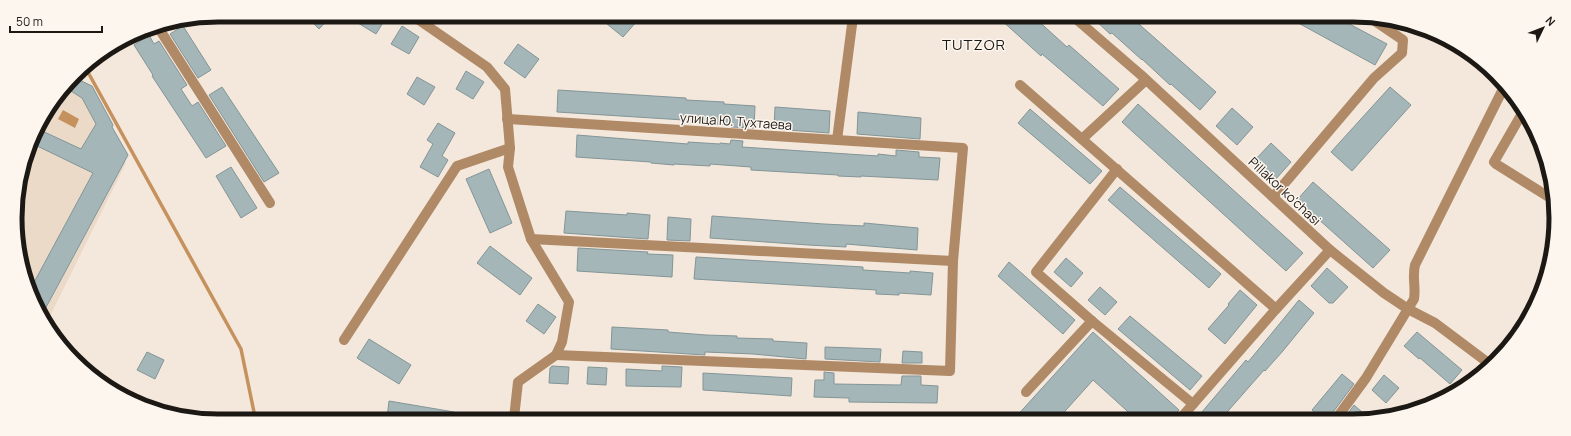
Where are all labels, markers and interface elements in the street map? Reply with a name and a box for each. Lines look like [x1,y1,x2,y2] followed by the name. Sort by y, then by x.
[10,8,102,34] scale bar
[1523,8,1563,48] north arrow
[16,13,43,30] text: 50 m
[1542,13,1559,29] text: N
[942,34,1006,55] district label: TUTZOR
[679,108,793,134] street label: улица Ю. Тухтаева
[1245,153,1325,229] street label: Pillakor ko'chasi

